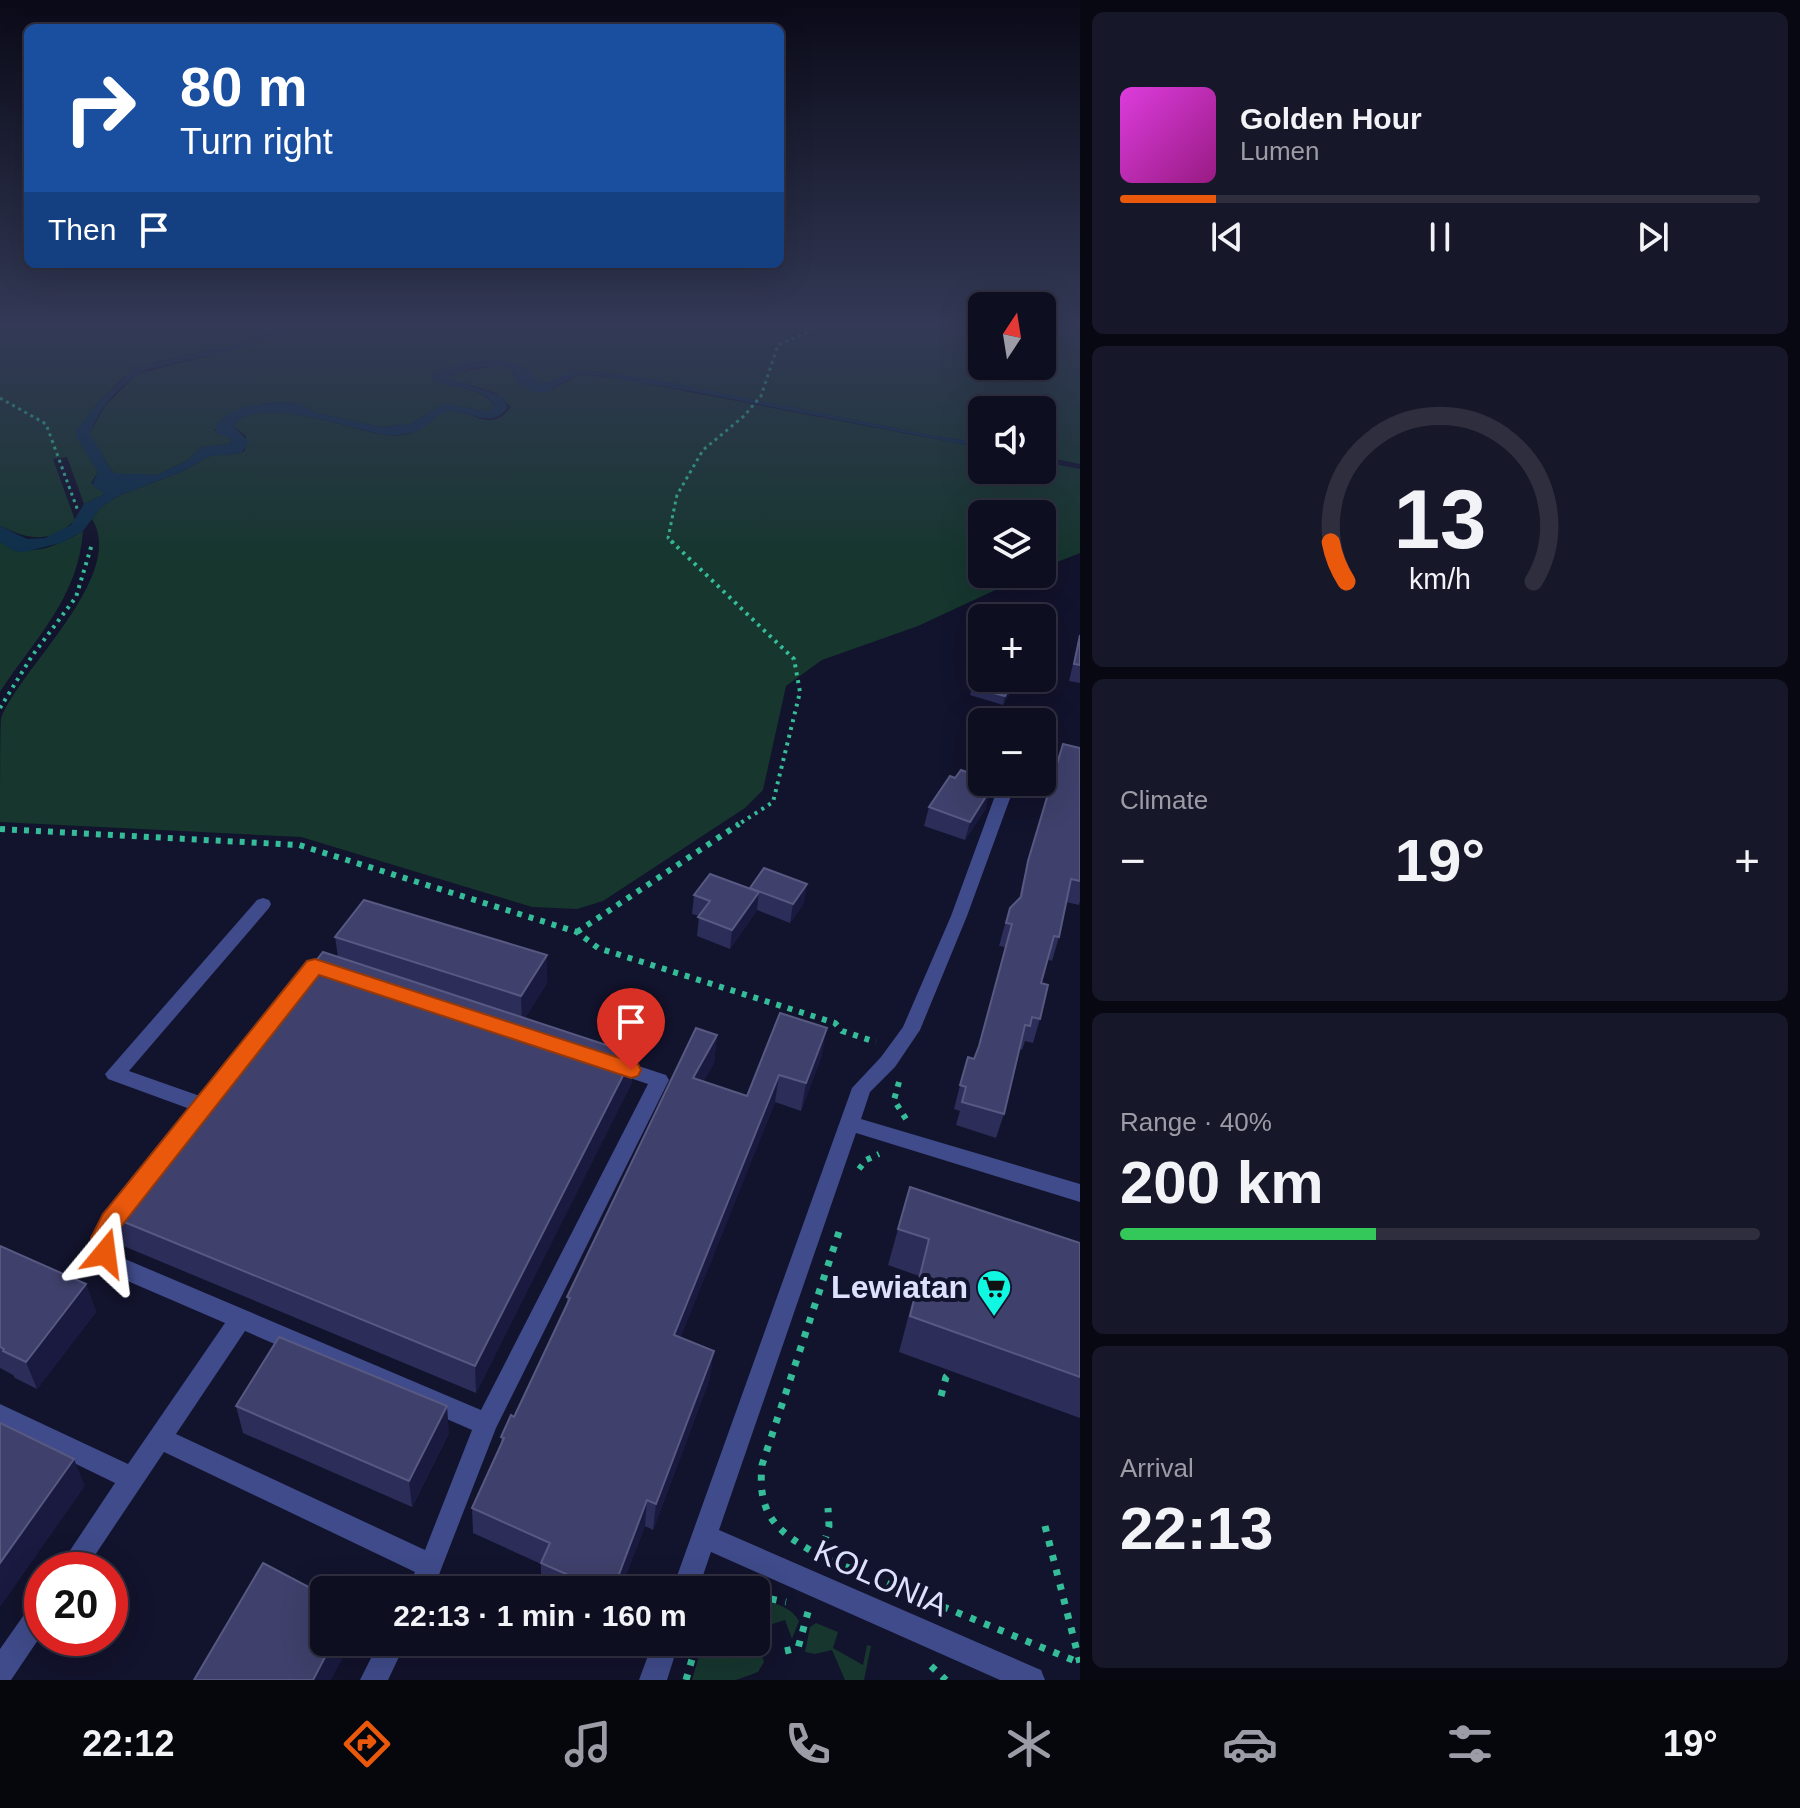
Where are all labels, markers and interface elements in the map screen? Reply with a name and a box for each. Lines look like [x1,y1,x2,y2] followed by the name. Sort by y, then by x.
[180,55,308,118] text: 80 m
[48,56,152,160] icon: right
[1240,102,1422,135] text: Golden Hour
[180,121,333,162] text: Turn right
[1240,136,1320,166] text: Lumen
[132,208,176,252] icon: arrive
[48,213,116,246] text: Then
[1205,215,1249,259] icon: previous
[1418,215,1462,259] icon: pause
[1631,215,1675,259] icon: next
[968,292,1056,380] north arrow
[968,292,1056,796] map controls
[968,396,1056,484] button: sound
[1394,473,1486,566] text: 13
[968,500,1056,588] button: layers
[1409,564,1471,596] text: km/h
[968,604,1056,692] button: +
[968,708,1056,796] button: −
[1120,785,1208,815] text: Climate
[1395,827,1485,894] text: 19°
[1120,836,1146,885] text: −
[1734,836,1760,885] text: +
[597,988,665,1070] pin
[609,1000,653,1044] icon: arrive
[1120,1107,1272,1137] text: Range · 40%
[1120,1149,1324,1216] text: 200 km
[63,1211,147,1295] position arrow
[975,1268,1013,1318] supermarket icon: Lewiatan
[831,1269,968,1305] place label: Lewiatan
[1120,1453,1194,1483] text: Arrival
[1120,1495,1273,1562] text: 22:13
[809,1533,954,1624] street label: KOLONIA
[24,1552,128,1656] speed limit sign: 20
[393,1599,687,1632] text: 22:13 · 1 min · 160 m
[339,1716,395,1772] icon: directions
[560,1716,616,1772] icon: music
[780,1716,836,1772] icon: phone
[1001,1716,1057,1772] icon: climate
[1222,1716,1278,1772] icon: car
[1442,1716,1498,1772] icon: filters
[82,1723,174,1764] text: 22:12
[1663,1723,1718,1764] text: 19°

